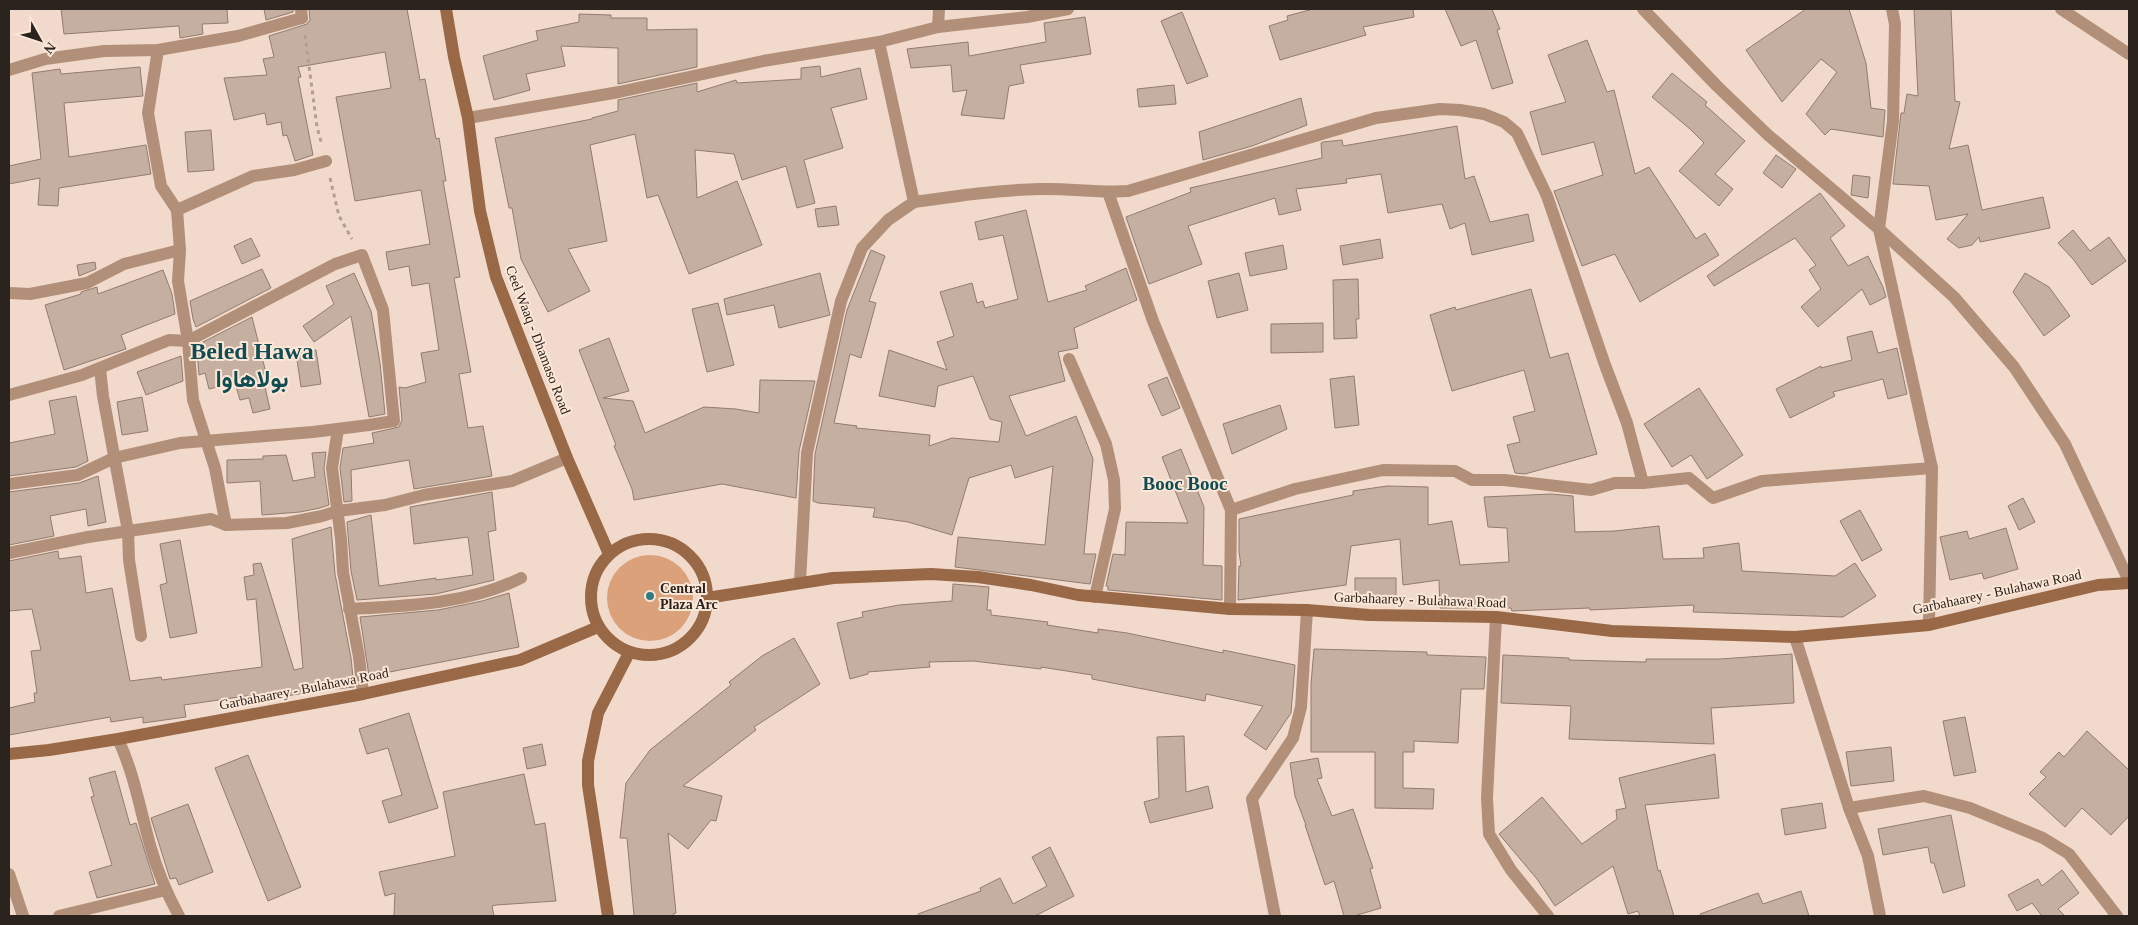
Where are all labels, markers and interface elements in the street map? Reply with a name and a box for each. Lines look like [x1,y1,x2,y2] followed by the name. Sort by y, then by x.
[15,15,65,65] north arrow
[41,39,59,57] text: N
[503,264,573,416] street label: Ceel Waaq - Dhamaso Road
[190,338,314,394] district label: Beled Hawa بولاهاوا
[1143,473,1227,494] district label: Booc Booc
[1911,567,2083,617] street label: Garbahaarey - Bulahawa Road
[660,581,718,612] place label: Central Plaza Arc
[1334,589,1506,611] street label: Garbahaarey - Bulahawa Road
[644,590,656,602] marker: Central Plaza Arc
[218,665,390,713] street label: Garbahaarey - Bulahawa Road

